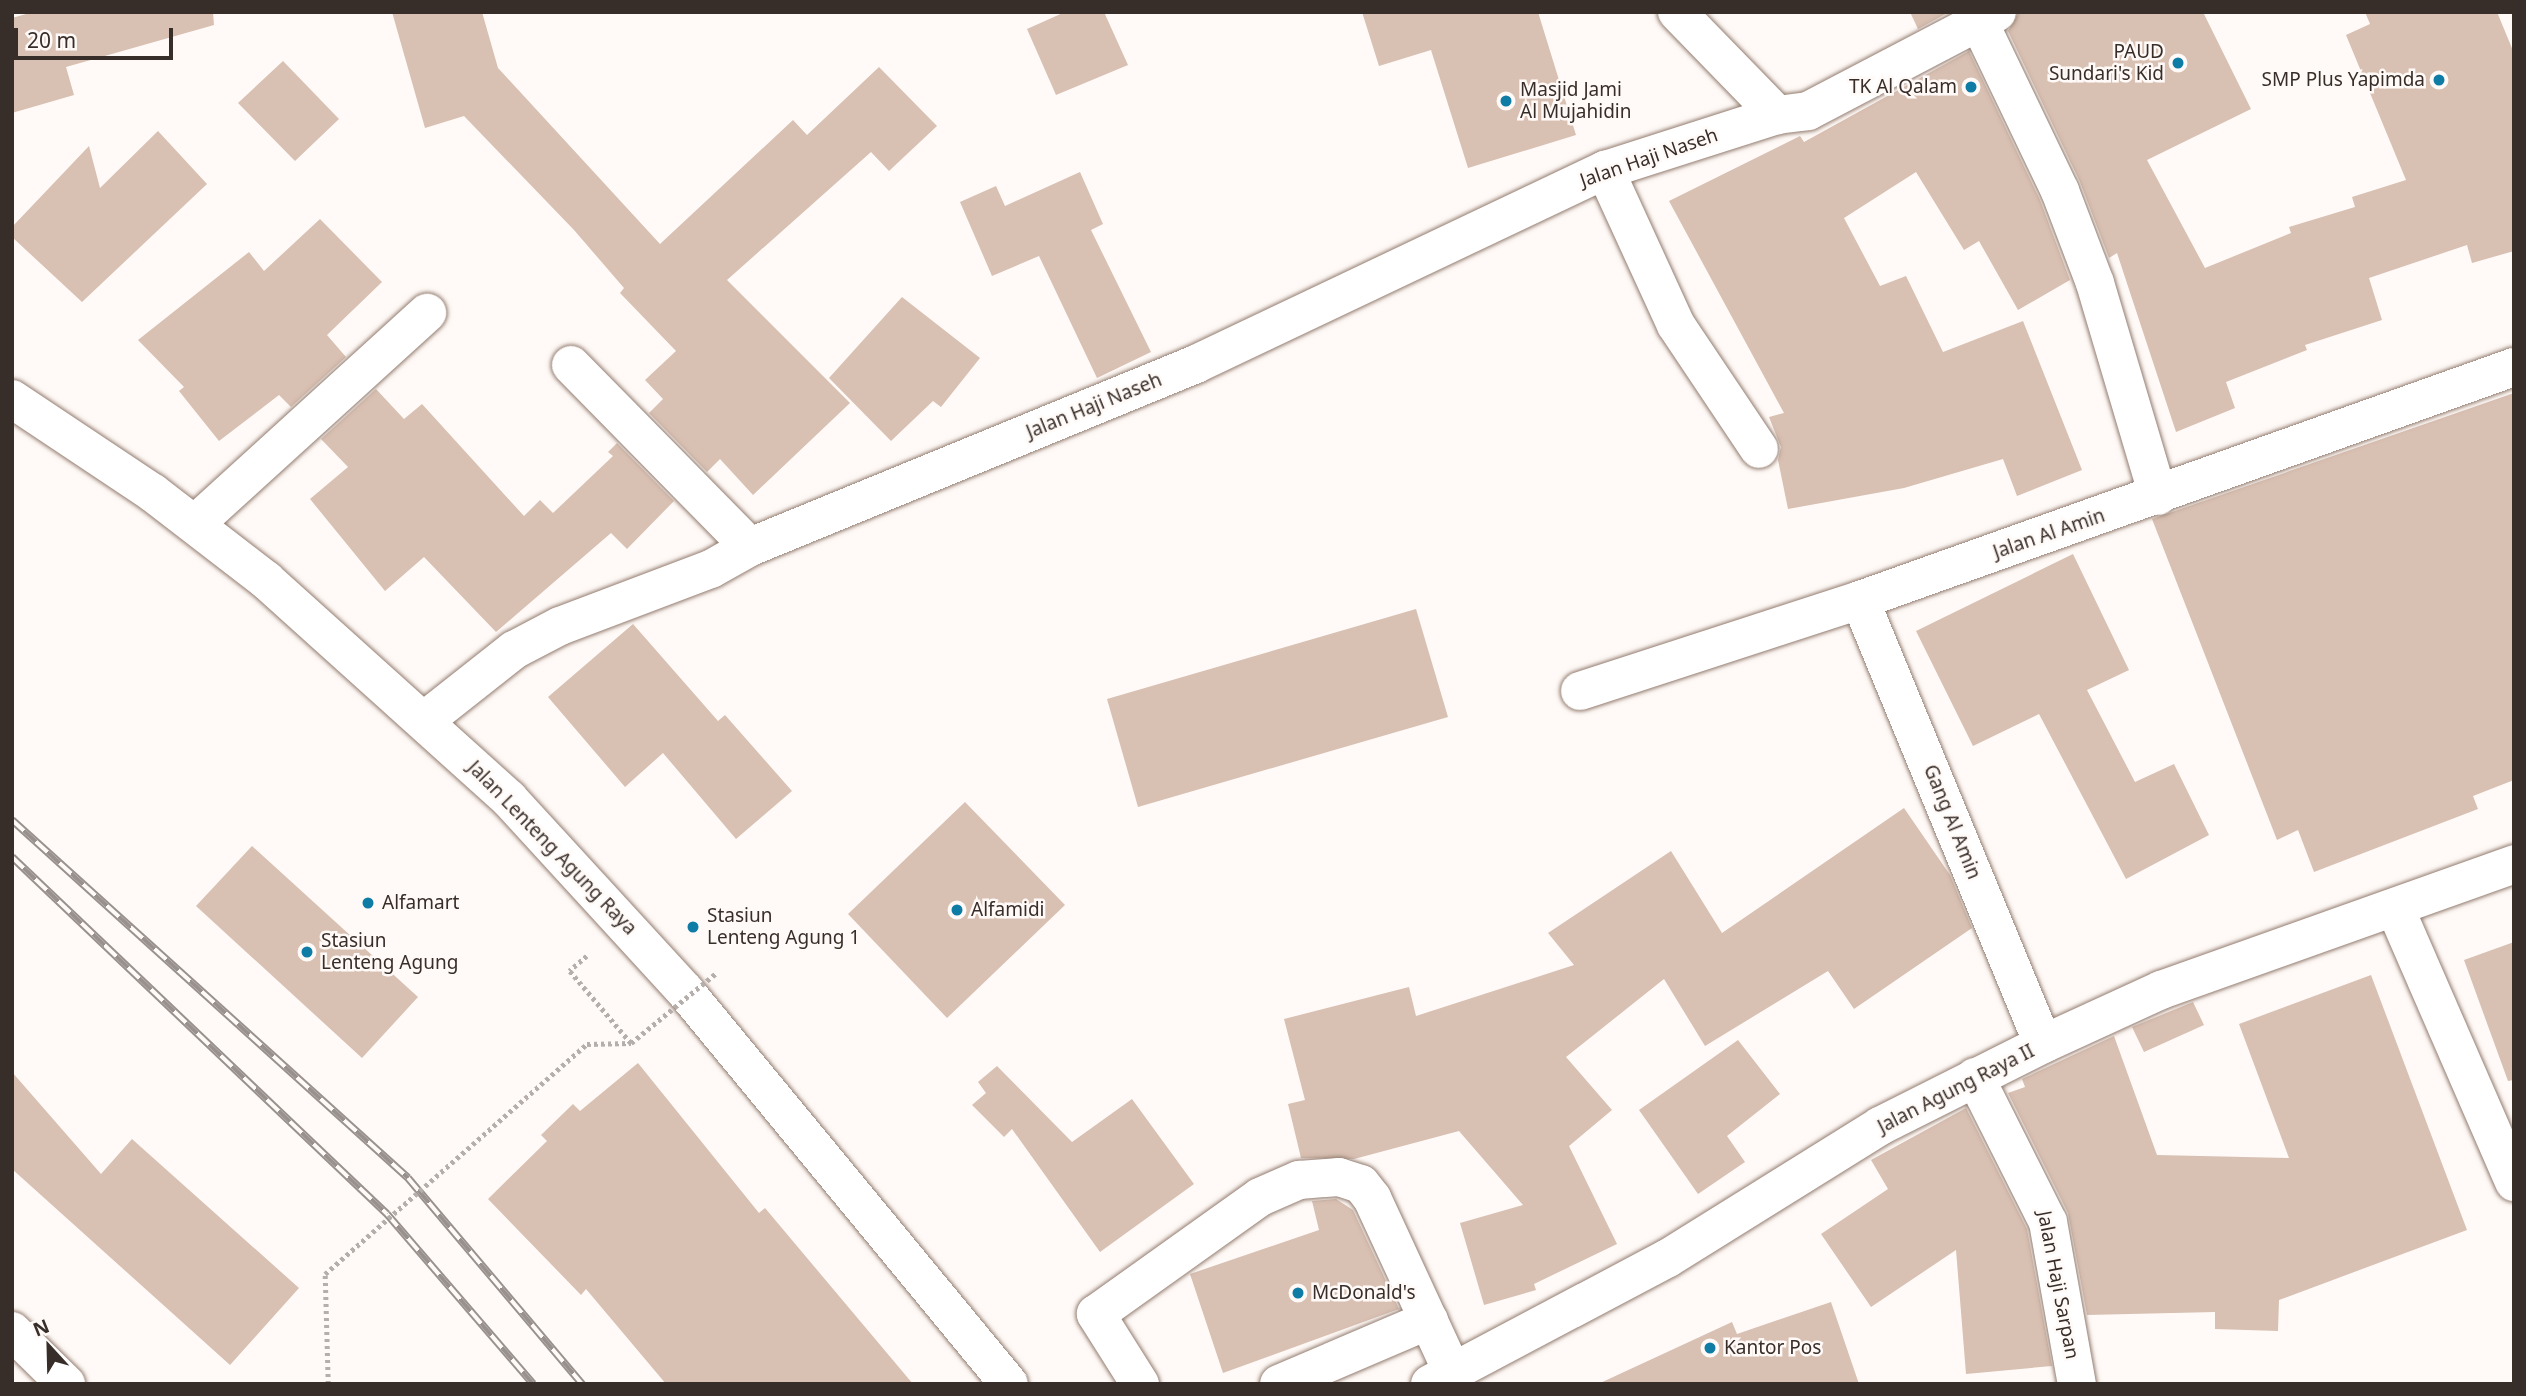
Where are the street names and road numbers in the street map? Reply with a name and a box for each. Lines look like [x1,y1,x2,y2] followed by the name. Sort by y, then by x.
[1577,124,1721,192] street label: Jalan Haji Naseh
[1023,368,1165,444] street label: Jalan Haji Naseh
[1990,504,2108,564] street label: Jalan Al Amin
[463,756,641,940] street label: Jalan Lenteng Agung Raya
[1919,761,1985,883] street label: Gang Al Amin
[1874,1040,2038,1138] street label: Jalan Agung Raya II
[2032,1209,2084,1361] street label: Jalan Haji Sarpan

